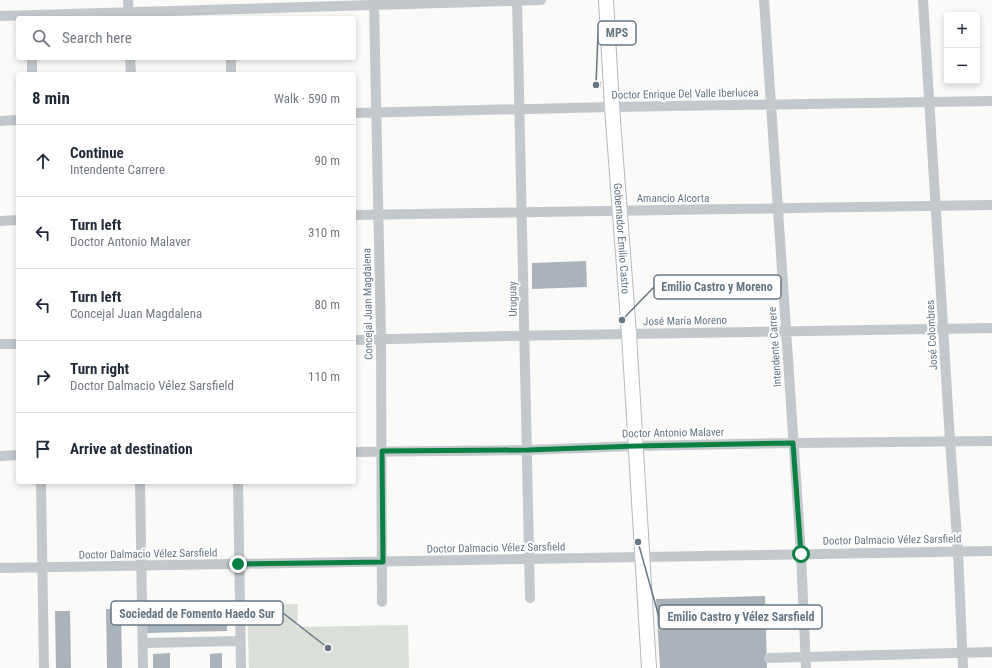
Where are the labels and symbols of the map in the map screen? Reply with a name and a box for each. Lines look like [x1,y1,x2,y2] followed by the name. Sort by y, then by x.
[598,21,636,45] callout: MPS
[606,26,629,40] text: MPS
[611,86,759,102] street label: Doctor Enrique Del Valle Iberlucea
[611,182,633,295] street label: Gobernador Emilio Castro
[637,192,709,205] street label: Amancio Alcorta
[361,248,375,360] street label: Concejal Juan Magdalena
[654,275,781,299] callout: Emilio Castro y Moreno
[661,280,773,294] text: Emilio Castro y Moreno
[506,281,520,317] street label: Uruguay
[924,299,940,371] street label: José Colombres
[766,306,784,388] street label: Intendente Carrere
[643,314,728,328] street label: José María Moreno
[622,426,725,440] street label: Doctor Antonio Malaver
[823,532,961,548] street label: Doctor Dalmacio Vélez Sarsfield
[427,540,565,556] street label: Doctor Dalmacio Vélez Sarsfield
[792,545,810,563] route start
[79,546,217,562] street label: Doctor Dalmacio Vélez Sarsfield
[229,555,247,573] route end
[111,601,283,625] callout: Sociedad de Fomento Haedo Sur
[659,605,822,629] callout: Emilio Castro y Vélez Sarsfield
[119,607,275,621] text: Sociedad de Fomento Haedo Sur
[667,610,815,624] text: Emilio Castro y Vélez Sarsfield

